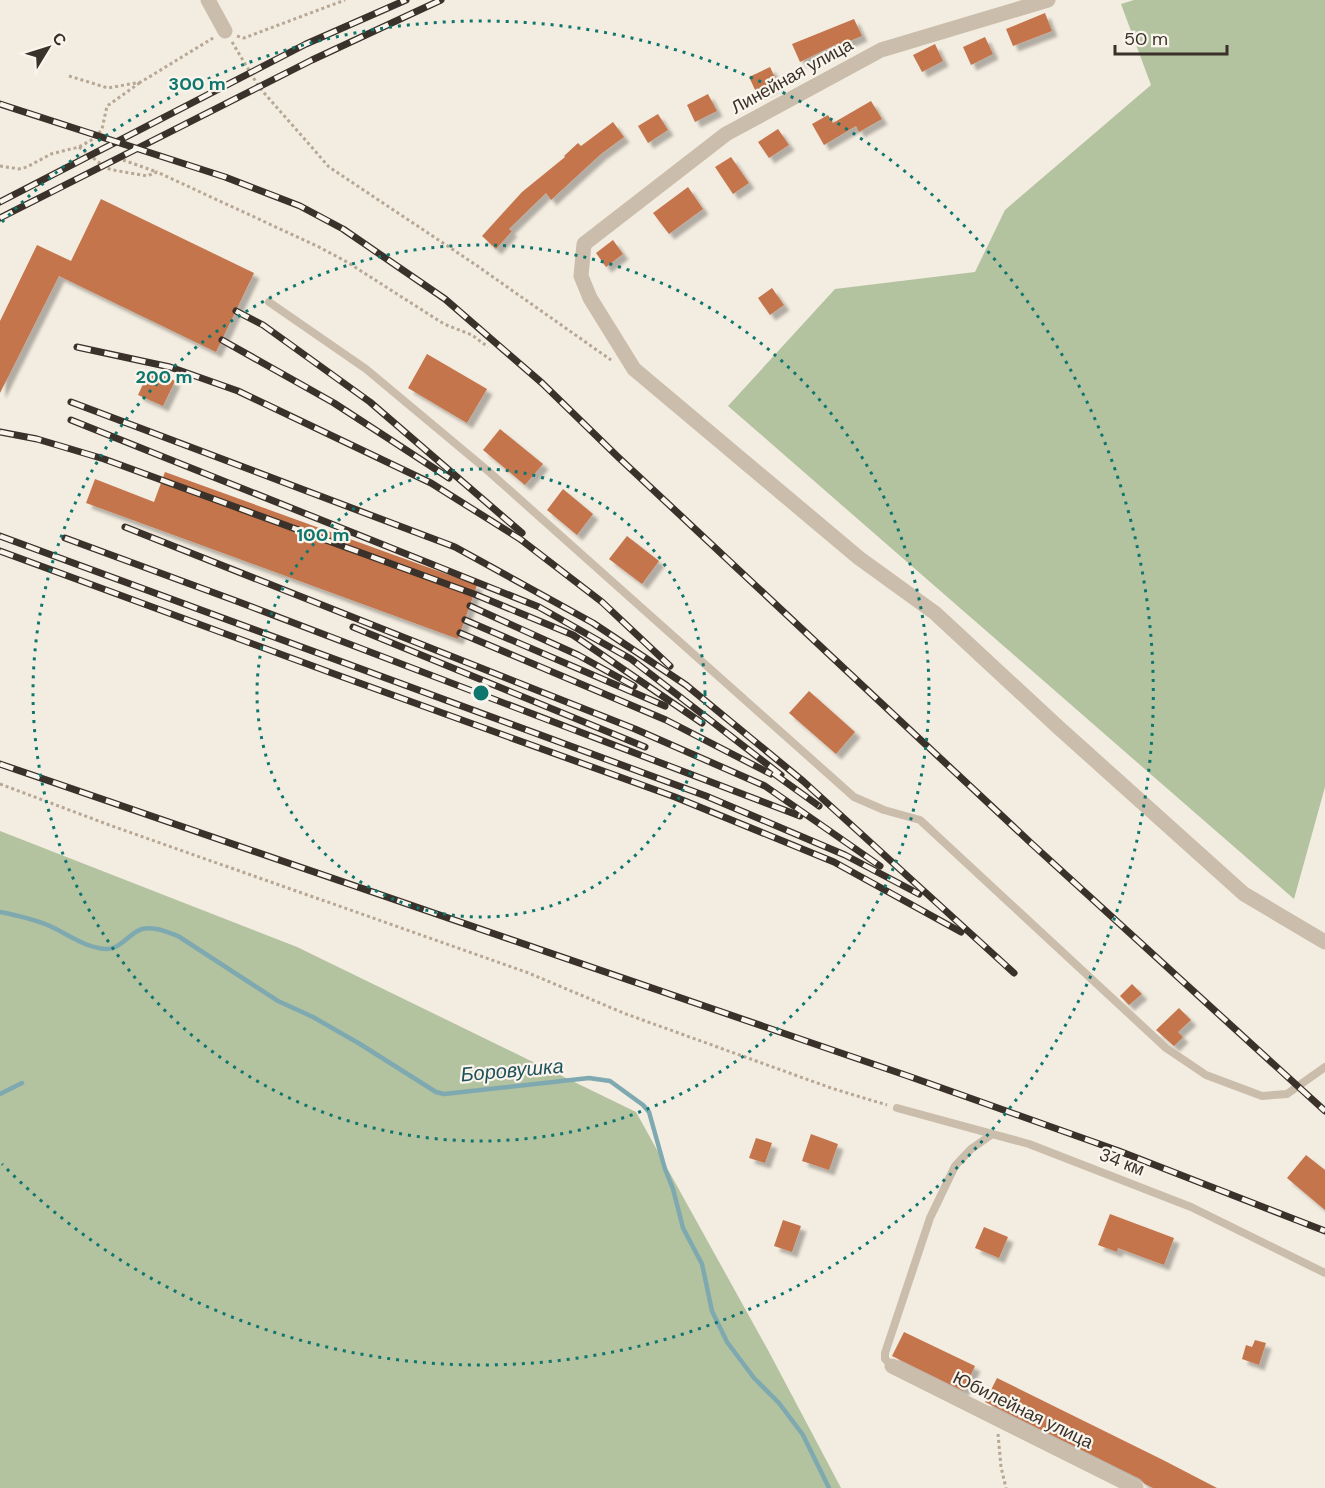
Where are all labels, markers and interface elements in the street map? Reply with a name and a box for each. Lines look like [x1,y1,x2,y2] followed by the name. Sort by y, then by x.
[18,18,78,78] north arrow
[1115,18,1228,56] scale bar
[1124,27,1168,51] text: 50 m
[48,28,72,50] text: С
[727,32,858,119] street label: Линейная улица
[168,72,226,96] text: 300 m
[136,365,192,389] text: 200 m
[296,523,350,547] text: 100 m
[471,683,491,703] centre of rings
[459,1053,565,1087] water label: Боровушка
[1096,1142,1148,1182] street label: 34 км
[949,1366,1098,1455] street label: Юбилейная улица

